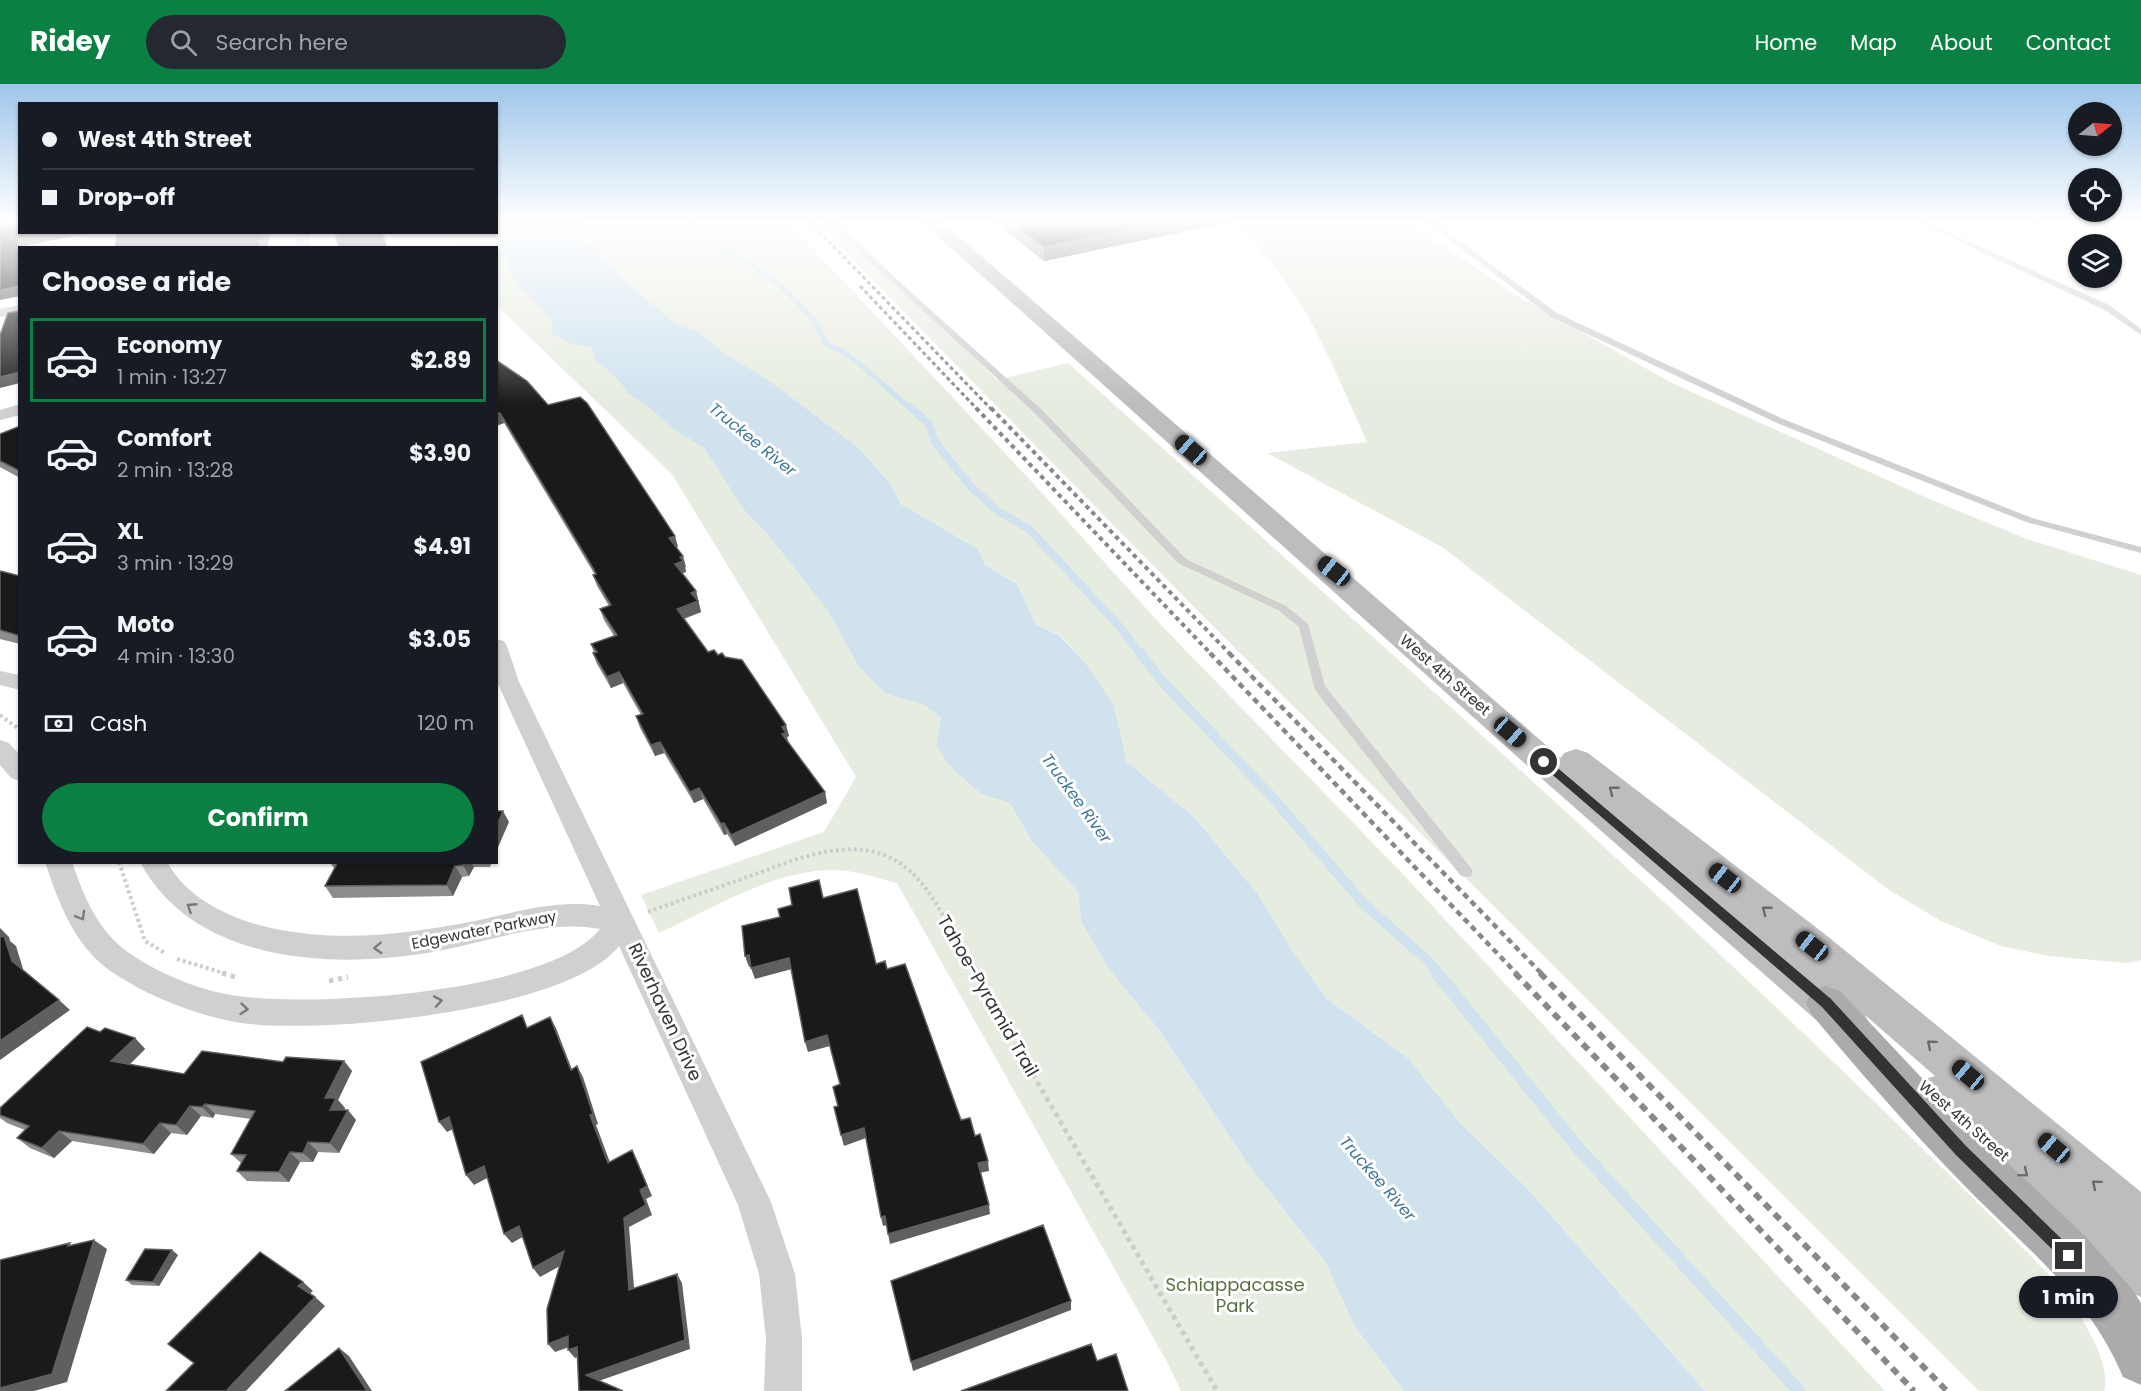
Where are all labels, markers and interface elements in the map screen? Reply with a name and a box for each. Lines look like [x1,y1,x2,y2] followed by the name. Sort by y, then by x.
[146,15,566,69] search box
[30,22,110,61] text: Ridey
[167,26,200,59] icon: search
[215,27,348,58] text: Search here
[1755,28,1817,57] text: Home
[1850,28,1897,57] text: Map
[1930,28,1993,57] text: About
[2026,28,2111,57] text: Contact
[2068,102,2122,156] north arrow
[2068,102,2122,288] map controls
[78,124,252,155] text: West 4th Street
[2068,168,2122,222] button: locate
[78,182,175,213] text: Drop-off
[2068,234,2122,288] button: layers
[42,263,231,300] text: Choose a ride
[117,330,222,361] text: Economy
[45,333,99,387] icon: car
[410,345,471,376] text: $2.89
[117,363,227,391] text: 1 min · 13:27
[704,397,802,482] water label: Truckee River
[117,423,211,454] text: Comfort
[45,426,99,480] icon: car
[1172,431,1210,469] car
[409,438,471,469] text: $3.90
[117,456,234,484] text: 2 min · 13:28
[117,516,143,547] text: XL
[45,519,99,573] icon: car
[414,531,471,562] text: $4.91
[117,549,234,577] text: 3 min · 13:29
[1314,553,1354,589] car
[117,609,174,640] text: Moto
[45,612,99,666] icon: car
[408,624,471,655] text: $3.05
[1396,629,1495,720] street label: West 4th Street
[117,642,235,670] text: 4 min · 13:30
[42,707,75,740] icon: cash
[90,708,147,739] text: Cash
[418,709,474,737] text: 120 m
[1491,713,1529,751] car
[1530,748,1557,775] route start
[1036,749,1118,849] water label: Truckee River
[42,783,474,852] button: Confirm
[1608,786,1619,797] one-way arrow
[1705,860,1745,896] car
[187,903,198,914] one-way arrow
[410,905,559,954] street label: Edgewater Parkway
[1762,906,1773,917] one-way arrow
[73,910,85,920] one-way arrow
[932,910,1045,1081] street label: Tahoe-Pyramid Trail
[1792,928,1832,964] car
[622,939,708,1085] street label: Riverhaven Drive
[373,941,382,954] one-way arrow
[434,995,443,1007] one-way arrow
[240,1002,249,1015] one-way arrow
[1927,1041,1938,1052] one-way arrow
[1948,1057,1988,1093] car
[1915,1075,2014,1166] street label: West 4th Street
[2034,1130,2074,1166] car
[1334,1131,1422,1227] water label: Truckee River
[2017,1166,2028,1177] one-way arrow
[2092,1180,2103,1191] one-way arrow
[2055,1242,2082,1269] route end
[1165,1272,1305,1318] park label: Schiappacasse Park
[2020,1277,2118,1319] callout: 1 min
[2042,1283,2095,1311] text: 1 min

